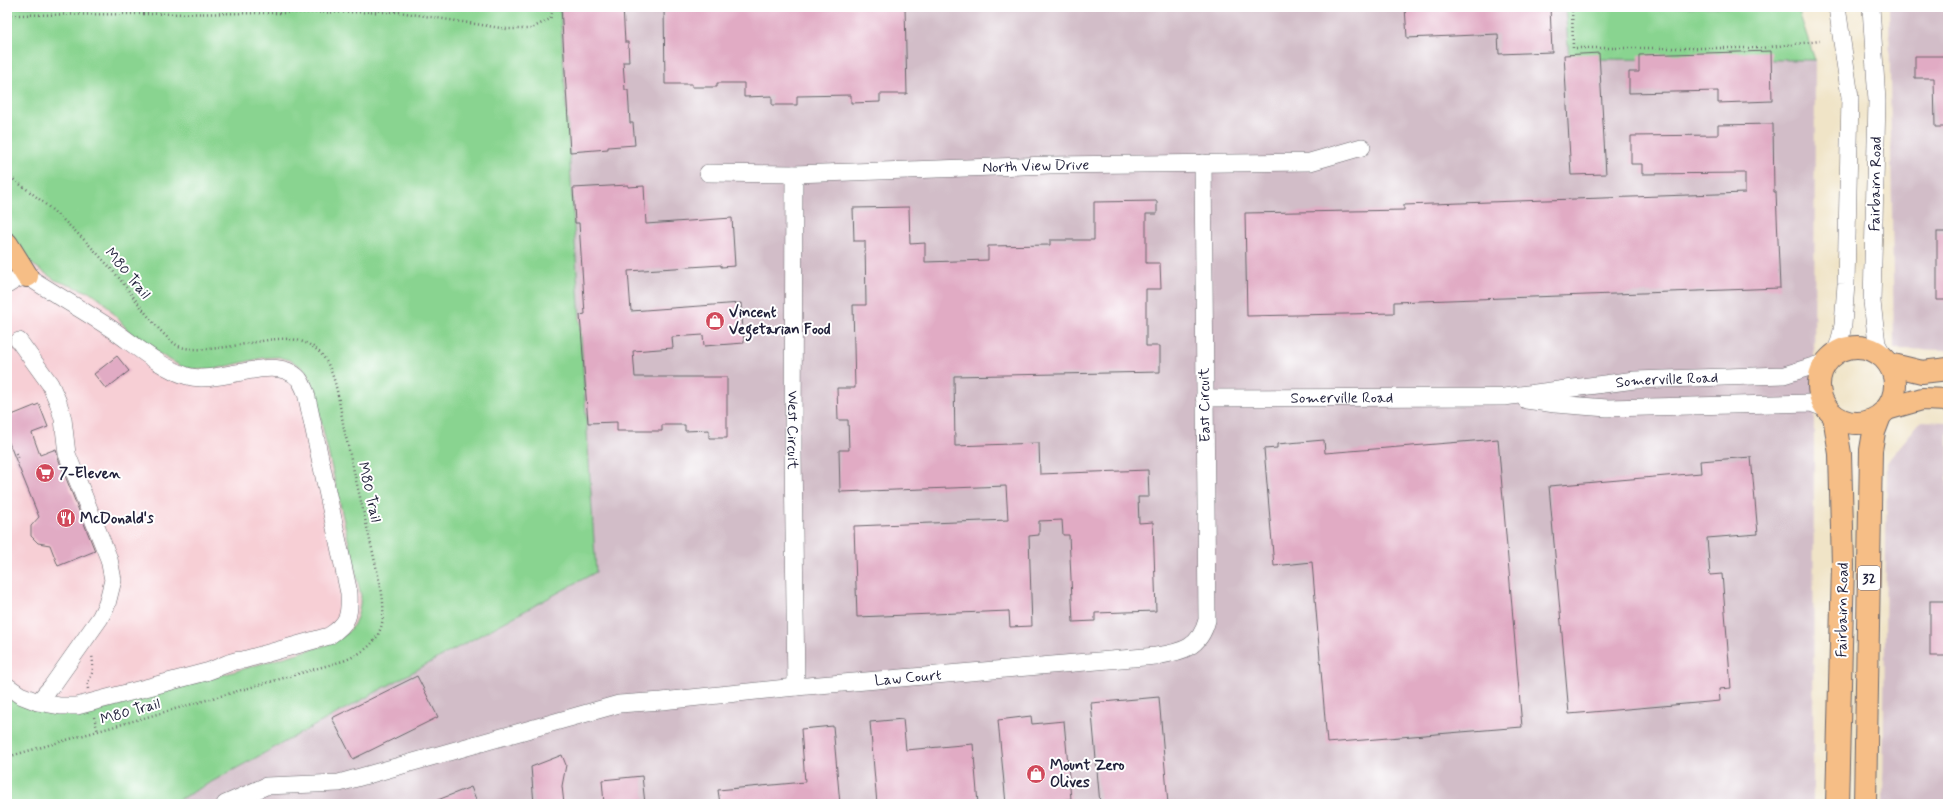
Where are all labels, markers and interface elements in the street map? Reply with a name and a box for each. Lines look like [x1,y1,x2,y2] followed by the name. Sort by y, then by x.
[1865,136,1887,232] street label: Fairbairn Road
[982,156,1090,178] street label: North View Drive
[100,244,155,304] street label: M80 Trail
[729,303,831,342] place label: Vincent Vegetarian Food
[704,310,726,332] shop icon: Vincent Vegetarian Food
[1194,367,1216,442] street label: East Circuit
[1615,368,1719,393] street label: Somerville Road
[1291,388,1393,409] street label: Somerville Road
[782,390,802,470] street label: West Circuit
[352,460,386,524] street label: M80 Trail
[34,462,56,484] supermarket icon: 7-Eleven
[59,464,121,484] place label: 7-Eleven
[55,507,77,529] restaurant icon: McDonald's
[80,509,154,529] place label: McDonald's
[1832,562,1854,658] street label: Fairbairn Road
[1858,566,1880,590] road number: 32
[874,665,943,691] street label: Law Court
[98,694,163,730] street label: M80 Trail
[1050,756,1125,793] place label: Mount Zero Olives
[1025,763,1047,785] shop icon: Mount Zero Olives

